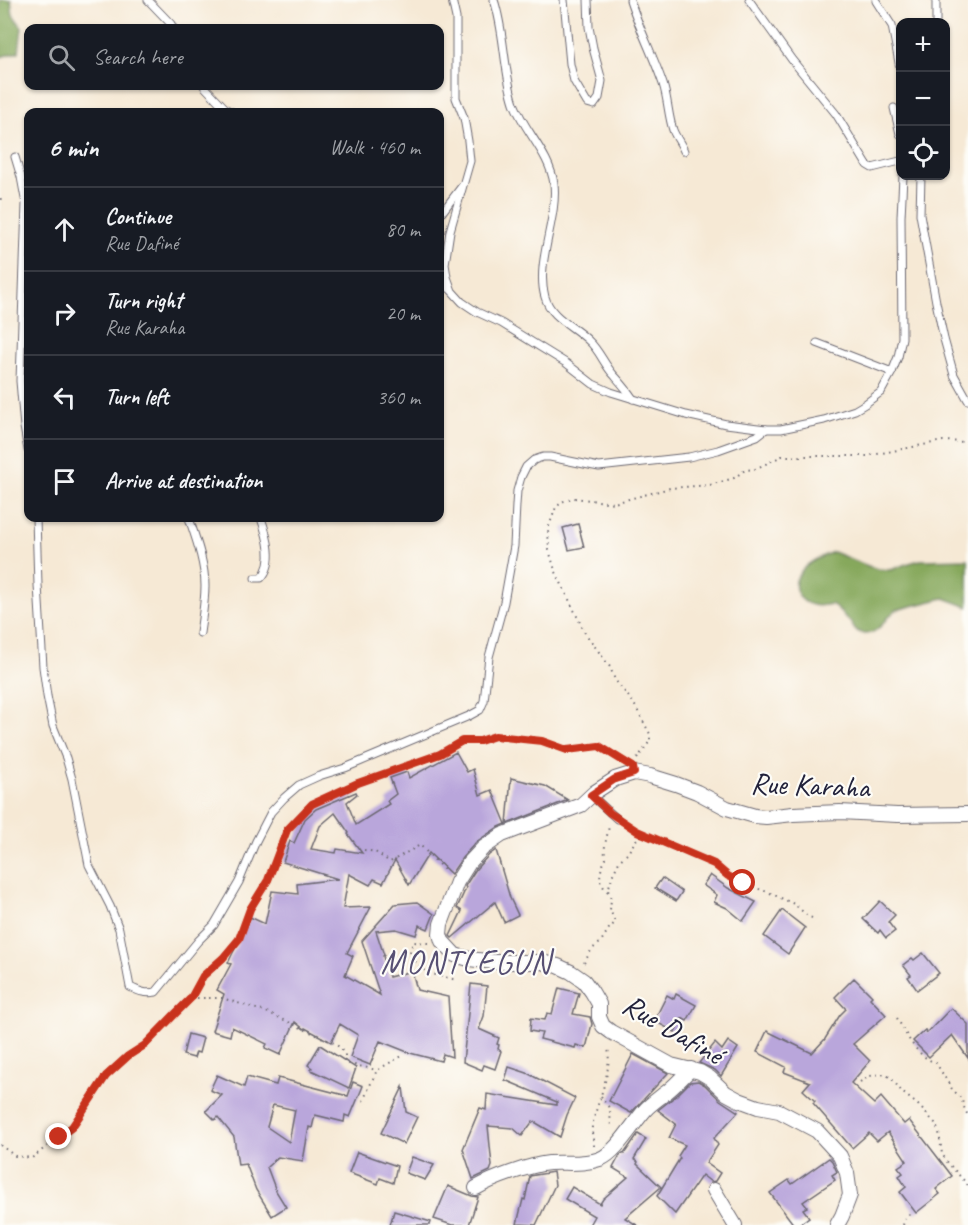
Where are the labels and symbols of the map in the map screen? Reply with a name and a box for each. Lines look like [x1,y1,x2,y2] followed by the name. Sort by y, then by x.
[750,764,872,806] street label: Rue Karaha
[729,869,755,895] route start
[381,941,555,983] district label: MONTLEGUN
[616,985,734,1075] street label: Rue Dafiné
[45,1123,71,1149] route end

